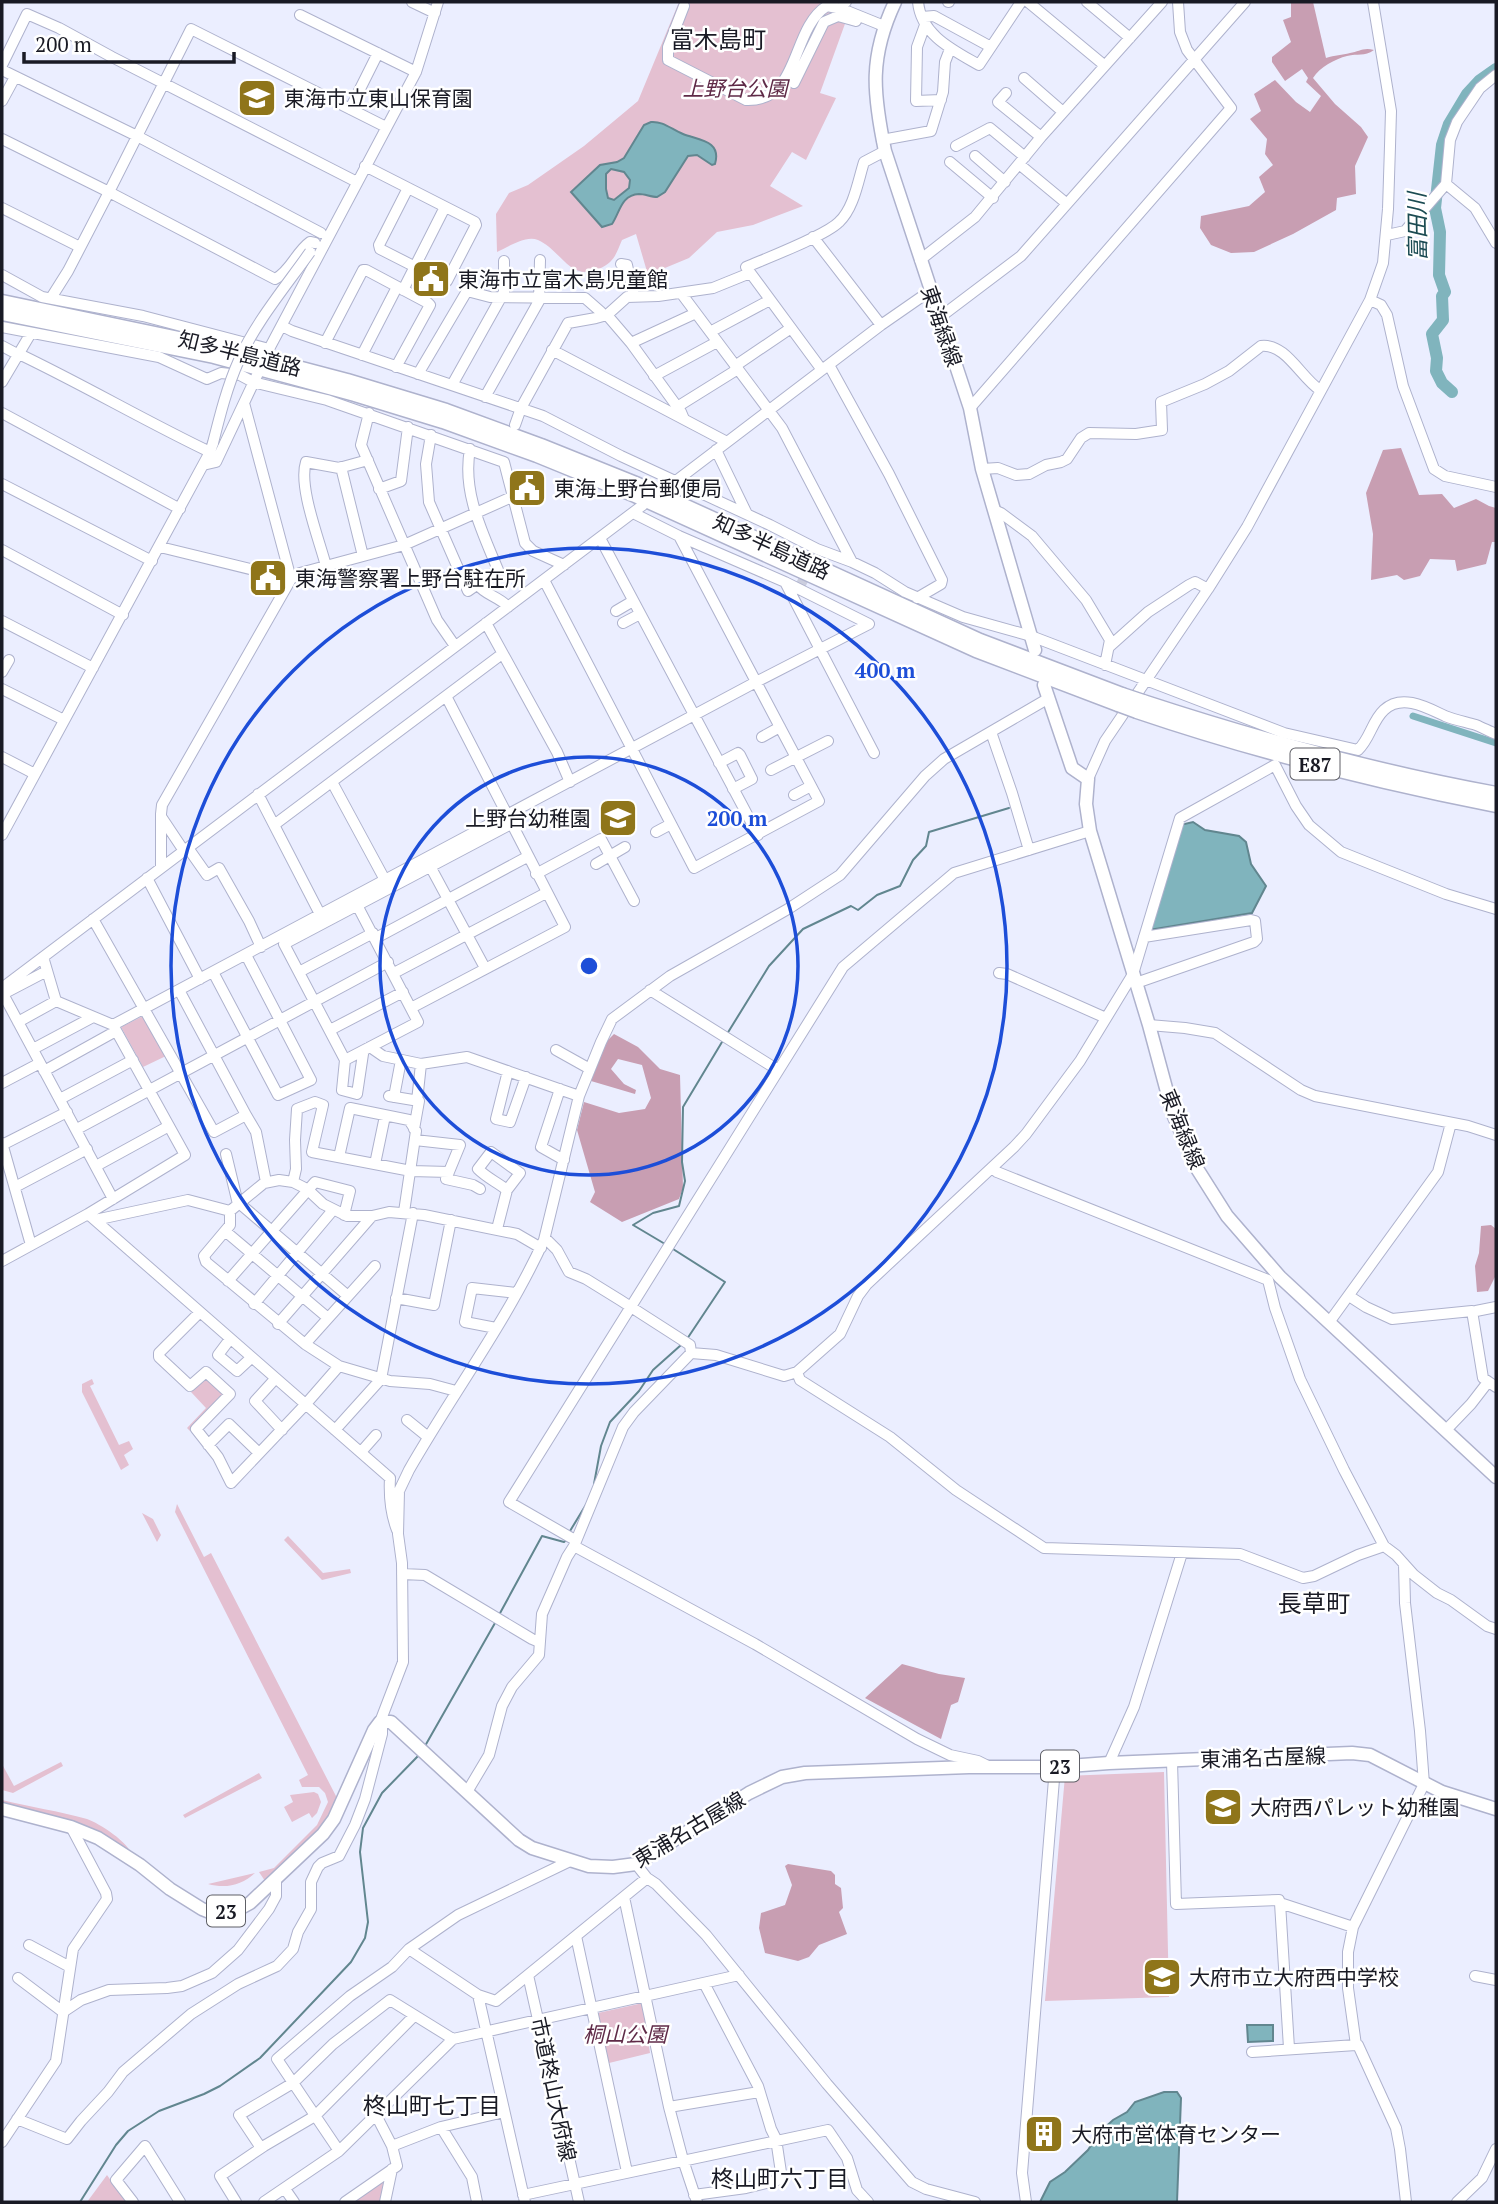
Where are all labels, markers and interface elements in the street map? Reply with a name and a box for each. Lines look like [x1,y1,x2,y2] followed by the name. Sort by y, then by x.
[24,21,234,65] scale bar
[670,23,766,55] district label: 富木島町
[35,30,92,58] text: 200 m
[683,74,790,102] park label: 上野台公園
[236,77,278,119] school or university icon: 東海市立東山保育園
[284,84,473,112] place label: 東海市立東山保育園
[1401,189,1433,262] water label: 富田川
[410,258,452,300] public building icon: 東海市立富木島児童館
[458,265,668,293] place label: 東海市立富木島児童館
[915,282,969,370] street label: 東海緑線
[175,324,305,382] street label: 知多半島道路
[506,467,548,509] public building icon: 東海上野台郵便局
[554,474,722,502] place label: 東海上野台郵便局
[709,507,835,585] street label: 知多半島道路
[247,557,289,599] public building icon: 東海警察署上野台駐在所
[295,564,526,592] place label: 東海警察署上野台駐在所
[855,656,916,684] text: 400 m
[1290,748,1340,779] road number: E87
[597,797,639,839] school or university icon: 上野台幼稚園
[465,804,591,832] place label: 上野台幼稚園
[707,804,768,832] text: 200 m
[577,954,601,978] centre of rings
[1154,1085,1212,1173] street label: 東海緑線
[1278,1587,1350,1619] district label: 長草町
[1200,1741,1326,1773] street label: 東浦名古屋線
[1041,1750,1079,1782] road number: 23
[628,1785,750,1873] street label: 東浦名古屋線
[1202,1786,1244,1828] school or university icon: 大府西パレット幼稚園
[1250,1793,1460,1821] place label: 大府西パレット幼稚園
[207,1896,245,1926] road number: 23
[1141,1956,1183,1998] school or university icon: 大府市立大府西中学校
[1189,1963,1399,1991] place label: 大府市立大府西中学校
[525,2014,583,2164] street label: 市道柊山大府線
[583,2020,670,2048] park label: 桐山公園
[363,2090,501,2121] district label: 柊山町七丁目
[1023,2113,1065,2155] building icon: 大府市営体育センター
[1071,2120,1281,2148] place label: 大府市営体育センター
[711,2163,849,2194] district label: 柊山町六丁目

